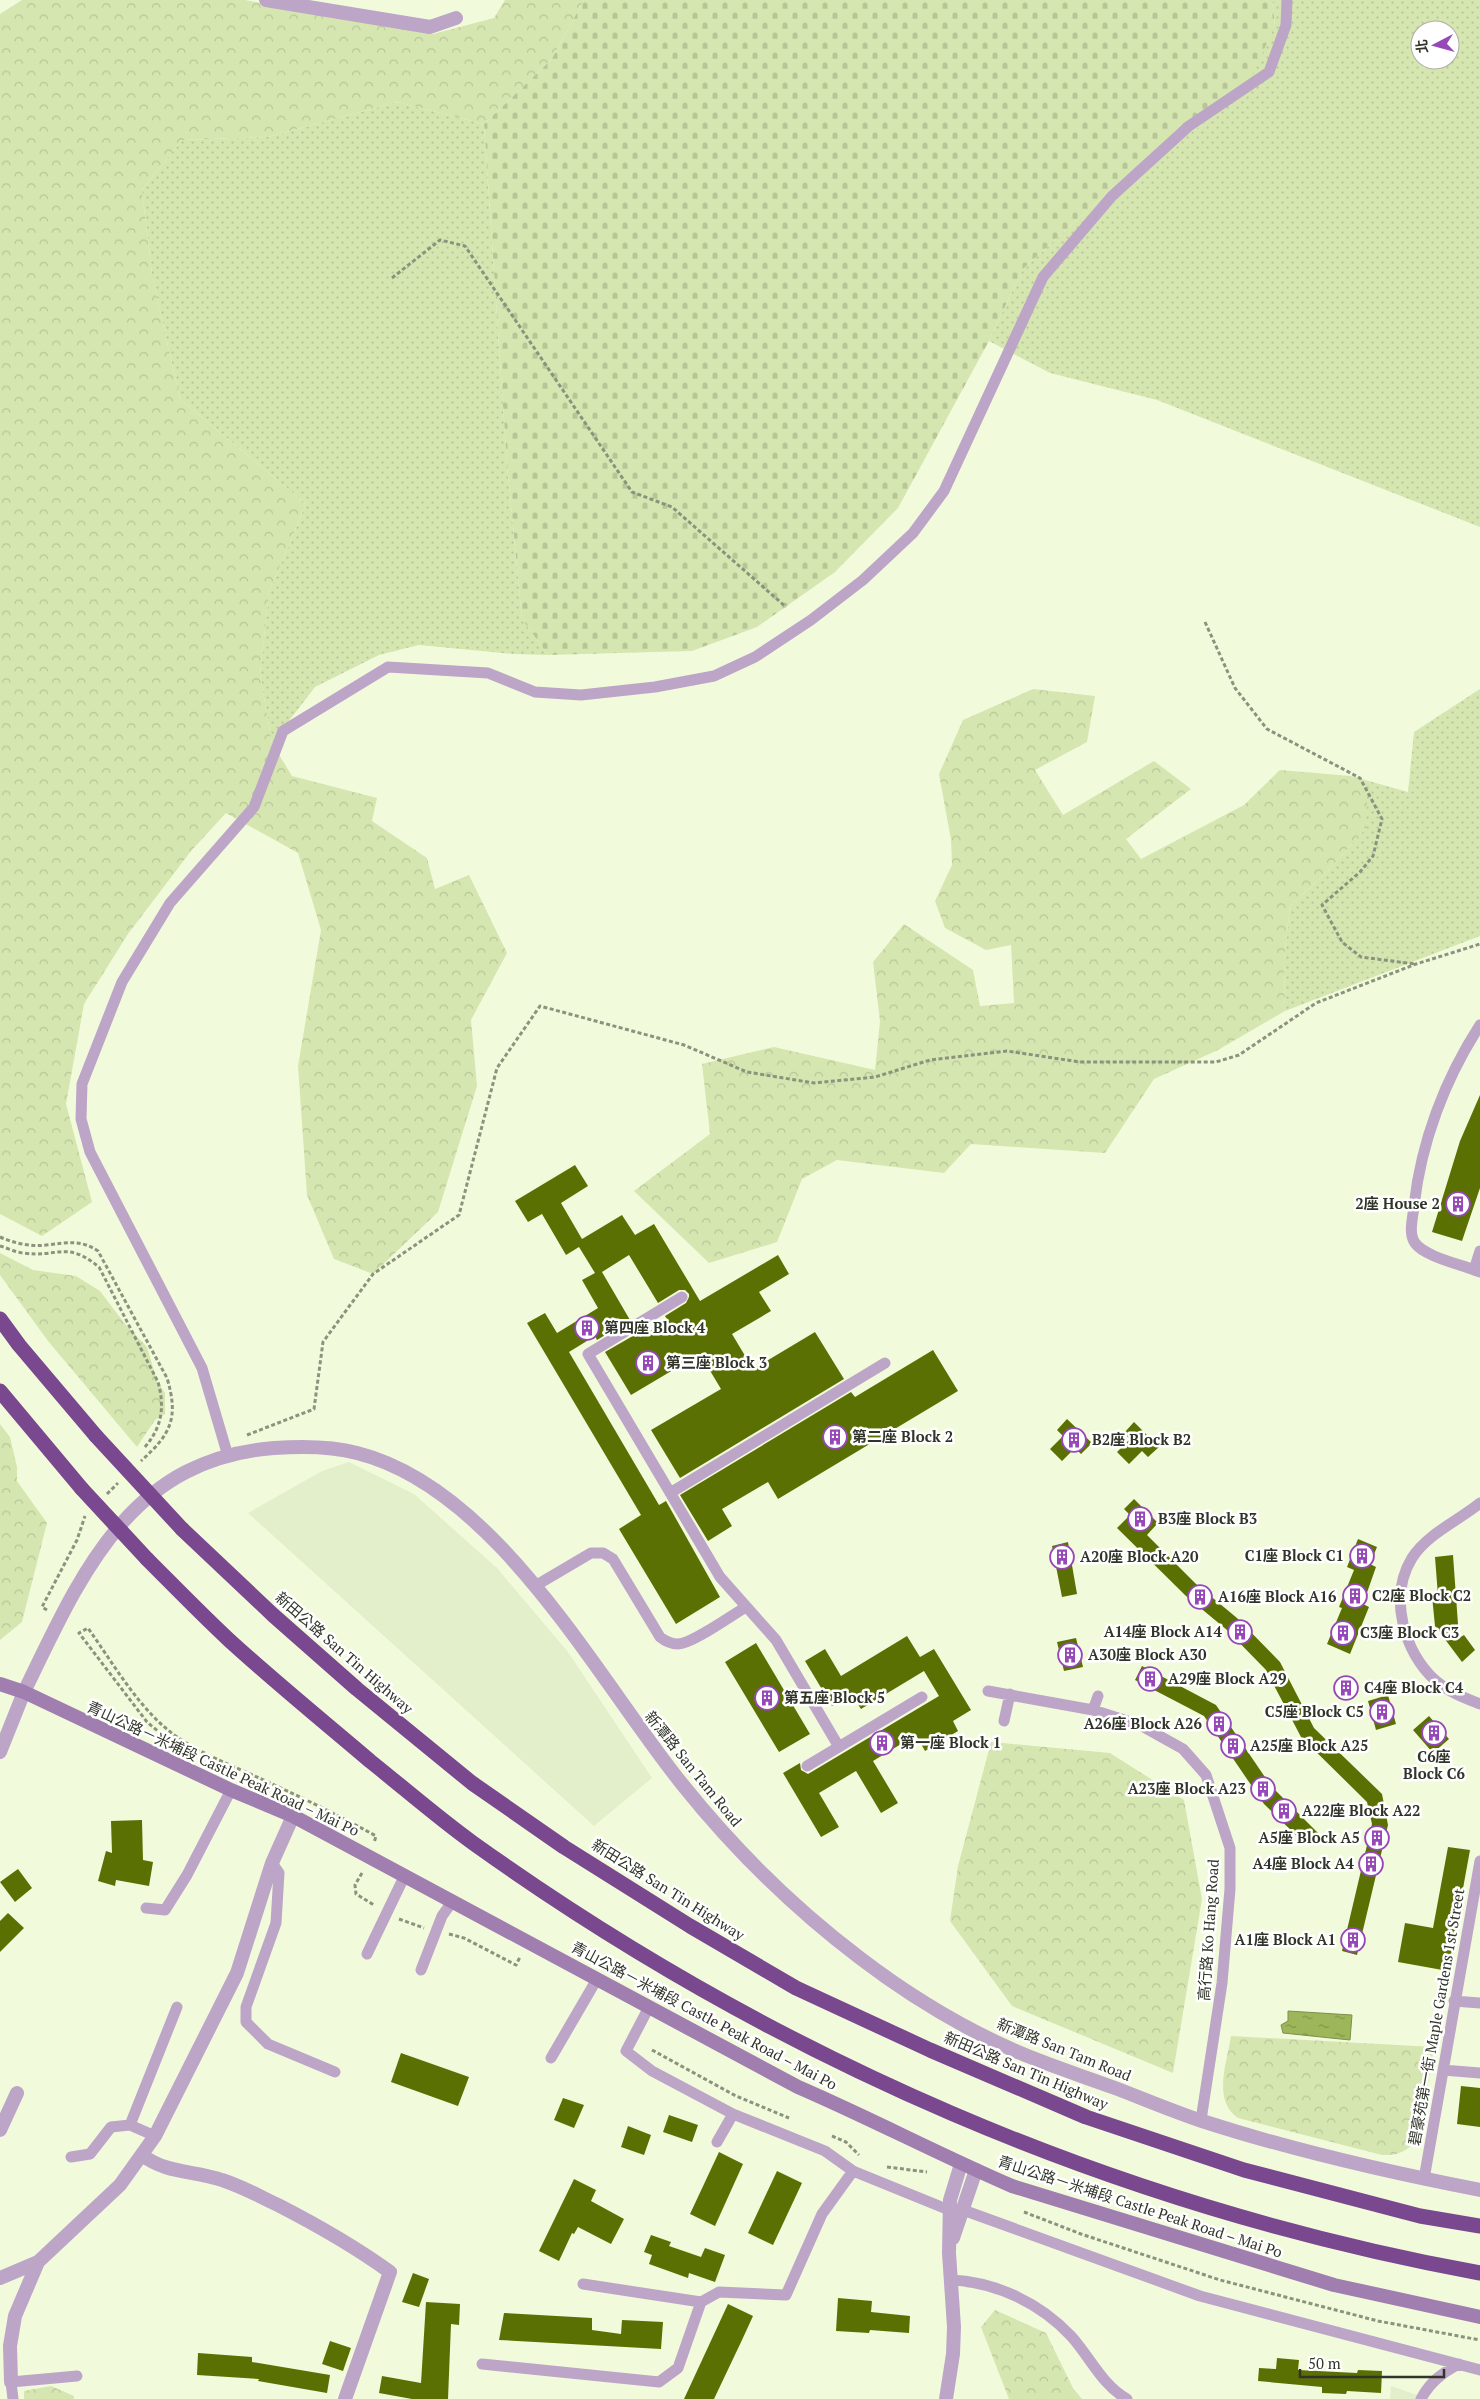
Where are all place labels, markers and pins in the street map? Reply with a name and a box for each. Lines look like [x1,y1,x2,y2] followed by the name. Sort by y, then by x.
[1445,1191,1471,1217] building icon: 2座 House 2
[1355,1193,1440,1213] place label: 2座 House 2
[574,1315,600,1341] building icon: 第四座 Block 4
[604,1317,706,1337] place label: 第四座 Block 4
[635,1350,661,1376] building icon: 第三座 Block 3
[666,1352,767,1372] place label: 第三座 Block 3
[822,1424,848,1450] building icon: 第二座 Block 2
[852,1426,953,1446] place label: 第二座 Block 2
[1061,1427,1087,1453] building icon: B2座 Block B2
[1092,1429,1191,1449] place label: B2座 Block B2
[1127,1506,1153,1532] building icon: B3座 Block B3
[1158,1508,1257,1528] place label: B3座 Block B3
[1349,1543,1375,1569] building icon: C1座 Block C1
[1049,1544,1075,1570] building icon: A20座 Block A20
[1245,1545,1344,1565] place label: C1座 Block C1
[1080,1546,1199,1566] place label: A20座 Block A20
[1342,1583,1368,1609] building icon: C2座 Block C2
[1187,1584,1213,1610] building icon: A16座 Block A16
[1372,1585,1471,1605] place label: C2座 Block C2
[1218,1586,1337,1606] place label: A16座 Block A16
[1227,1619,1253,1645] building icon: A14座 Block A14
[1330,1620,1356,1646] building icon: C3座 Block C3
[1104,1621,1223,1641] place label: A14座 Block A14
[1360,1622,1459,1642] place label: C3座 Block C3
[1057,1642,1083,1668] building icon: A30座 Block A30
[1088,1644,1207,1664] place label: A30座 Block A30
[1137,1666,1163,1692] building icon: A29座 Block A29
[1168,1668,1286,1688] place label: A29座 Block A29
[1333,1675,1359,1701] building icon: C4座 Block C4
[1364,1677,1464,1697] place label: C4座 Block C4
[754,1685,780,1711] building icon: 第五座 Block 5
[784,1687,885,1707] place label: 第五座 Block 5
[1369,1699,1395,1725] building icon: C5座 Block C5
[1265,1701,1364,1721] place label: C5座 Block C5
[1206,1711,1232,1737] building icon: A26座 Block A26
[1084,1713,1203,1733] place label: A26座 Block A26
[1421,1720,1447,1746] building icon: C6座 Block C6
[869,1730,895,1756] building icon: 第一座 Block 1
[900,1732,1001,1752] place label: 第一座 Block 1
[1220,1733,1246,1759] building icon: A25座 Block A25
[1250,1735,1368,1755] place label: A25座 Block A25
[1403,1746,1465,1783] place label: C6座 Block C6
[1250,1776,1276,1802] building icon: A23座 Block A23
[1128,1778,1246,1798] place label: A23座 Block A23
[1271,1798,1297,1824] building icon: A22座 Block A22
[1302,1800,1420,1820] place label: A22座 Block A22
[1364,1825,1390,1851] building icon: A5座 Block A5
[1259,1827,1360,1847] place label: A5座 Block A5
[1358,1851,1384,1877] building icon: A4座 Block A4
[1253,1853,1355,1873] place label: A4座 Block A4
[1340,1927,1366,1953] building icon: A1座 Block A1
[1235,1929,1336,1949] place label: A1座 Block A1

